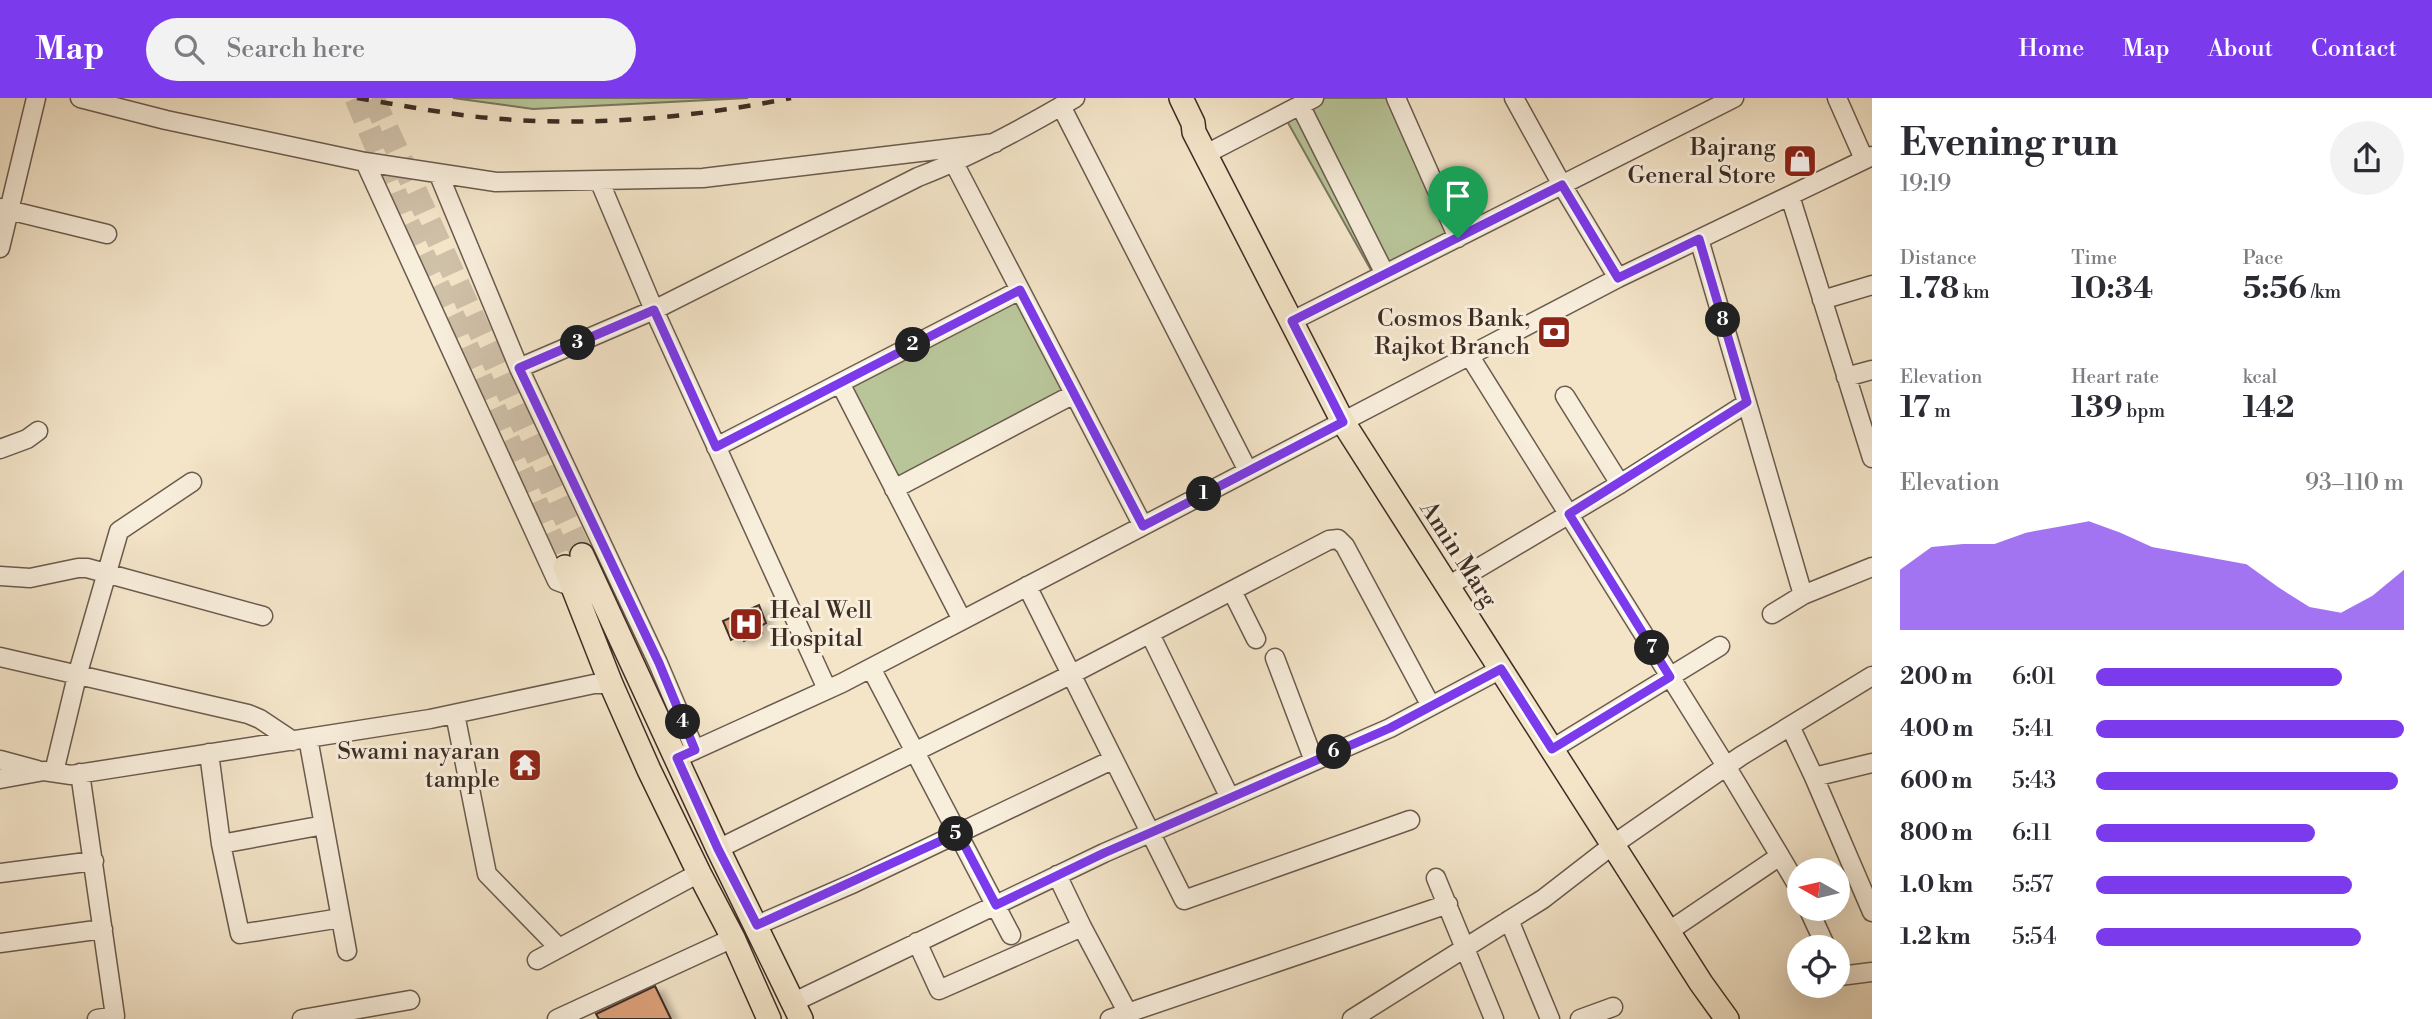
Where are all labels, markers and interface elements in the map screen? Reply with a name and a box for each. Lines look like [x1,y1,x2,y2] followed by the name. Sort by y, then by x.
[146,18,636,81] search box
[35,29,104,70] text: Map
[170,30,208,68] icon: search
[226,33,365,65] text: Search here
[2019,34,2084,64] text: Home
[2122,34,2170,64] text: Map
[2208,34,2273,64] text: About
[2311,34,2397,64] text: Contact
[1900,120,2118,167] text: Evening run
[2330,121,2404,195] button: share
[1628,133,1777,191] place label: Bajrang General Store
[1781,142,1819,180] shop icon: Bajrang General Store
[1428,166,1488,238] pin
[1900,170,1951,198] text: 19:19
[1439,177,1477,215] icon: arrive
[1900,246,1977,270] text: Distance
[2071,246,2117,270] text: Time
[2243,246,2283,270] text: Pace
[1900,270,1959,308] text: 1.78
[2071,270,2153,308] text: 10:34
[2243,270,2307,308] text: 5:56
[1959,280,1990,304] text: km
[2307,280,2341,304] text: /km
[1706,302,1740,338] pin: 8
[1374,304,1530,362] place label: Cosmos Bank, Rajkot Branch
[1716,307,1729,331] text: 8
[1535,313,1573,351] bank icon: Cosmos Bank, Rajkot Branch
[560,326,596,360] pin: 3
[895,328,930,362] pin: 2
[572,330,583,354] text: 3
[907,332,918,356] text: 2
[1900,365,1982,389] text: Elevation
[2071,365,2159,389] text: Heart rate
[2243,365,2277,389] text: kcal
[1900,389,1930,427] text: 17
[2071,389,2123,427] text: 139
[2243,389,2295,427] text: 142
[1930,399,1951,423] text: m
[2123,399,2165,423] text: bpm
[1900,469,2000,497] text: Elevation
[2305,469,2404,497] text: 93–110 m
[1186,476,1222,512] pin: 1
[1199,481,1208,505] text: 1
[1412,495,1504,614] street label: Amin Marg
[770,596,872,654] place label: Heal Well Hospital
[727,605,765,643] hospital icon: Heal Well Hospital
[1634,630,1670,666] pin: 7
[1646,635,1657,659] text: 7
[1900,663,1972,691] text: 200 m
[2012,663,2056,691] text: 6:01
[666,704,700,740] pin: 4
[676,709,689,733] text: 4
[1900,715,1973,743] text: 400 m
[2012,715,2053,743] text: 5:41
[1316,734,1352,770] pin: 6
[337,737,500,795] place label: Swami nayaran tample
[1328,739,1339,763] text: 6
[506,746,544,784] temple icon: Swami nayaran tample
[1900,767,1973,795] text: 600 m
[2012,767,2056,795] text: 5:43
[939,816,974,852] pin: 5
[1900,819,1973,847] text: 800 m
[2012,819,2052,847] text: 6:11
[950,821,961,845] text: 5
[1787,858,1850,920] north arrow
[1787,858,1850,998] map controls
[1900,871,1973,899] text: 1.0 km
[2012,871,2053,899] text: 5:57
[1900,923,1971,951] text: 1.2 km
[2012,923,2057,951] text: 5:54
[1787,935,1850,998] button: locate

